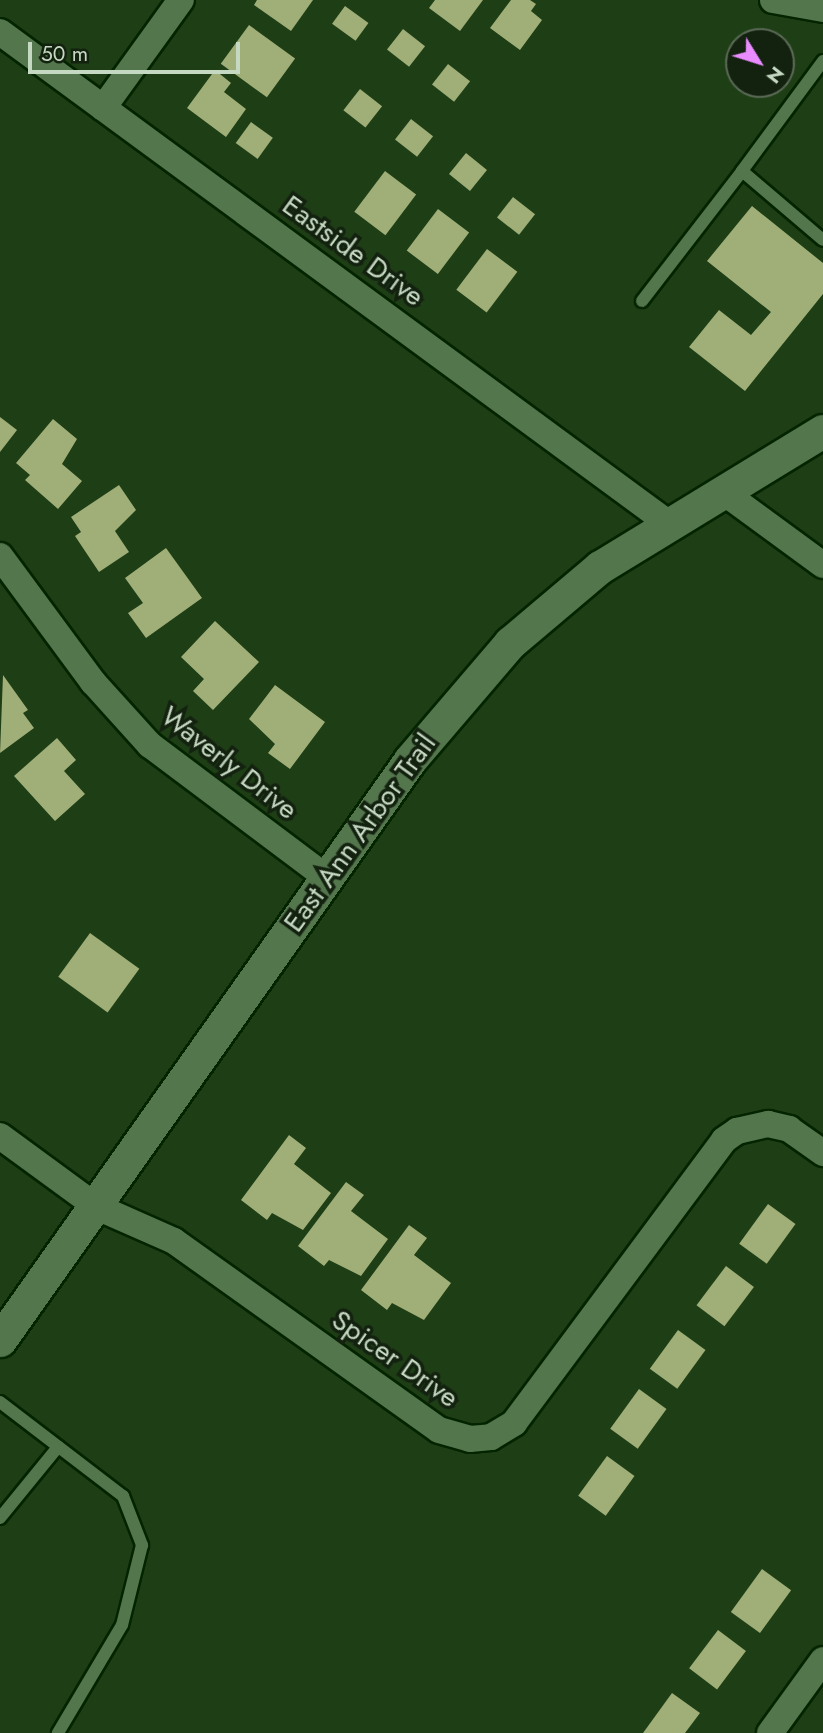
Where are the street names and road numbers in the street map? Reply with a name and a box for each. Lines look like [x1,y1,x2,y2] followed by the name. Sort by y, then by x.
[276,188,430,314] street label: Eastside Drive
[154,699,304,827] street label: Waverly Drive
[277,727,443,939] street label: East Ann Arbor Trail
[325,1303,465,1415] street label: Spicer Drive

